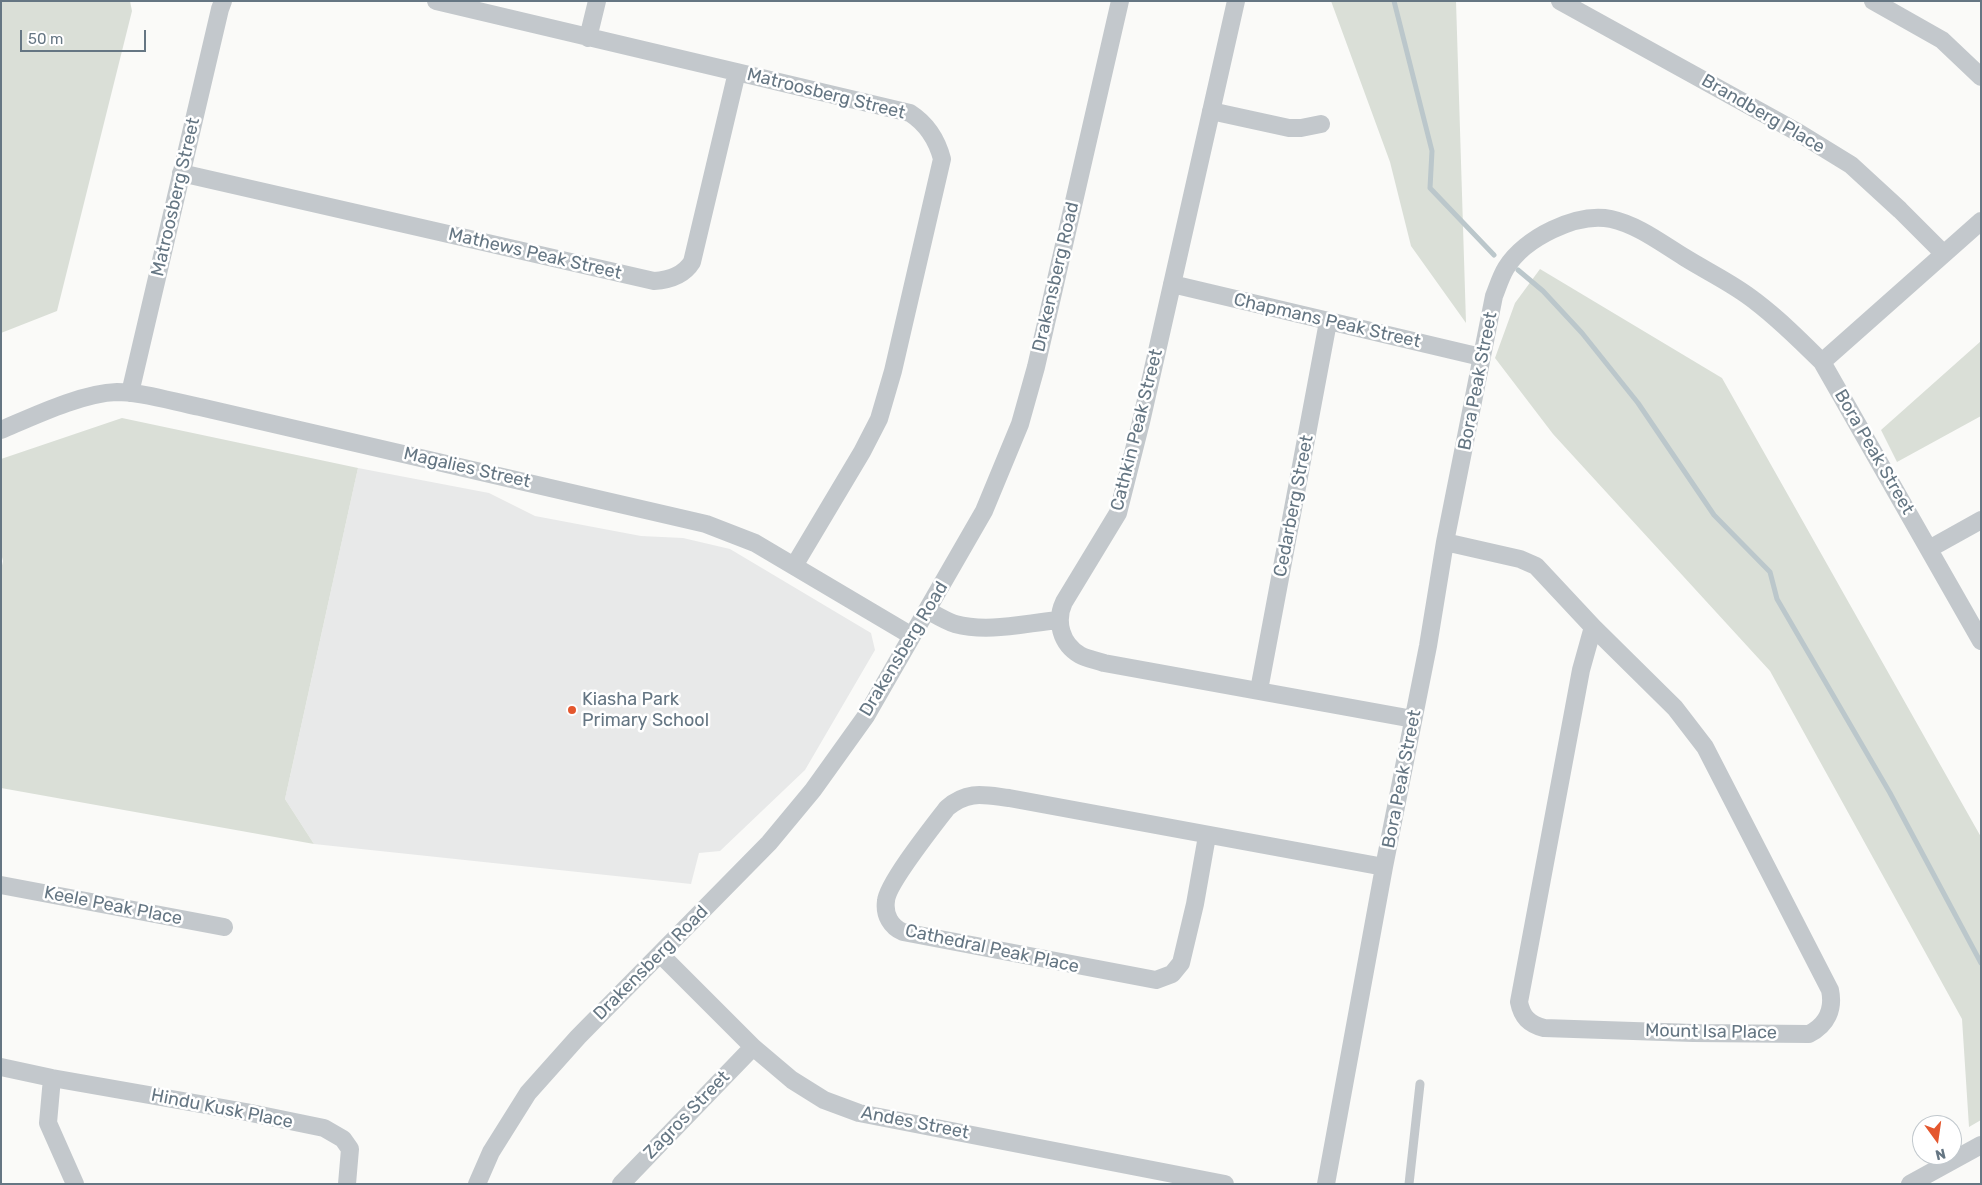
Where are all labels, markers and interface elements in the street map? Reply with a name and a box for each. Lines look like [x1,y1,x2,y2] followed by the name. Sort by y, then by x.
[22,20,149,52] scale bar
[28,30,63,48] text: 50 m
[745,64,907,124] street label: Matroosberg Street
[1698,70,1828,158] street label: Brandberg Place
[147,115,205,279] street label: Matroosberg Street
[1028,200,1084,354] street label: Drakensberg Road
[446,224,624,284] street label: Mathews Peak Street
[1231,289,1423,353] street label: Chapmans Peak Street
[1454,310,1502,452] street label: Bora Peak Street
[1106,347,1168,513] street label: Cathkin Peak Street
[1830,386,1918,518] street label: Bora Peak Street
[1270,433,1318,579] street label: Cedarberg Street
[402,443,532,493] street label: Magalies Street
[855,578,953,720] street label: Drakensberg Road
[582,689,709,732] place label: Kiasha Park Primary School
[566,704,578,716] marker: Kiasha Park Primary School
[1378,708,1426,850] street label: Bora Peak Street
[42,882,184,930] street label: Keele Peak Place
[589,901,713,1025] street label: Drakensberg Road
[903,920,1081,978] street label: Cathedral Peak Place
[1645,1020,1777,1044] street label: Mount Isa Place
[640,1066,734,1164] street label: Zagros Street
[149,1085,295,1133] street label: Hindu Kusk Place
[859,1102,971,1144] street label: Andes Street
[1912,1115,1962,1165] north arrow
[1934,1145,1947,1164] text: N

